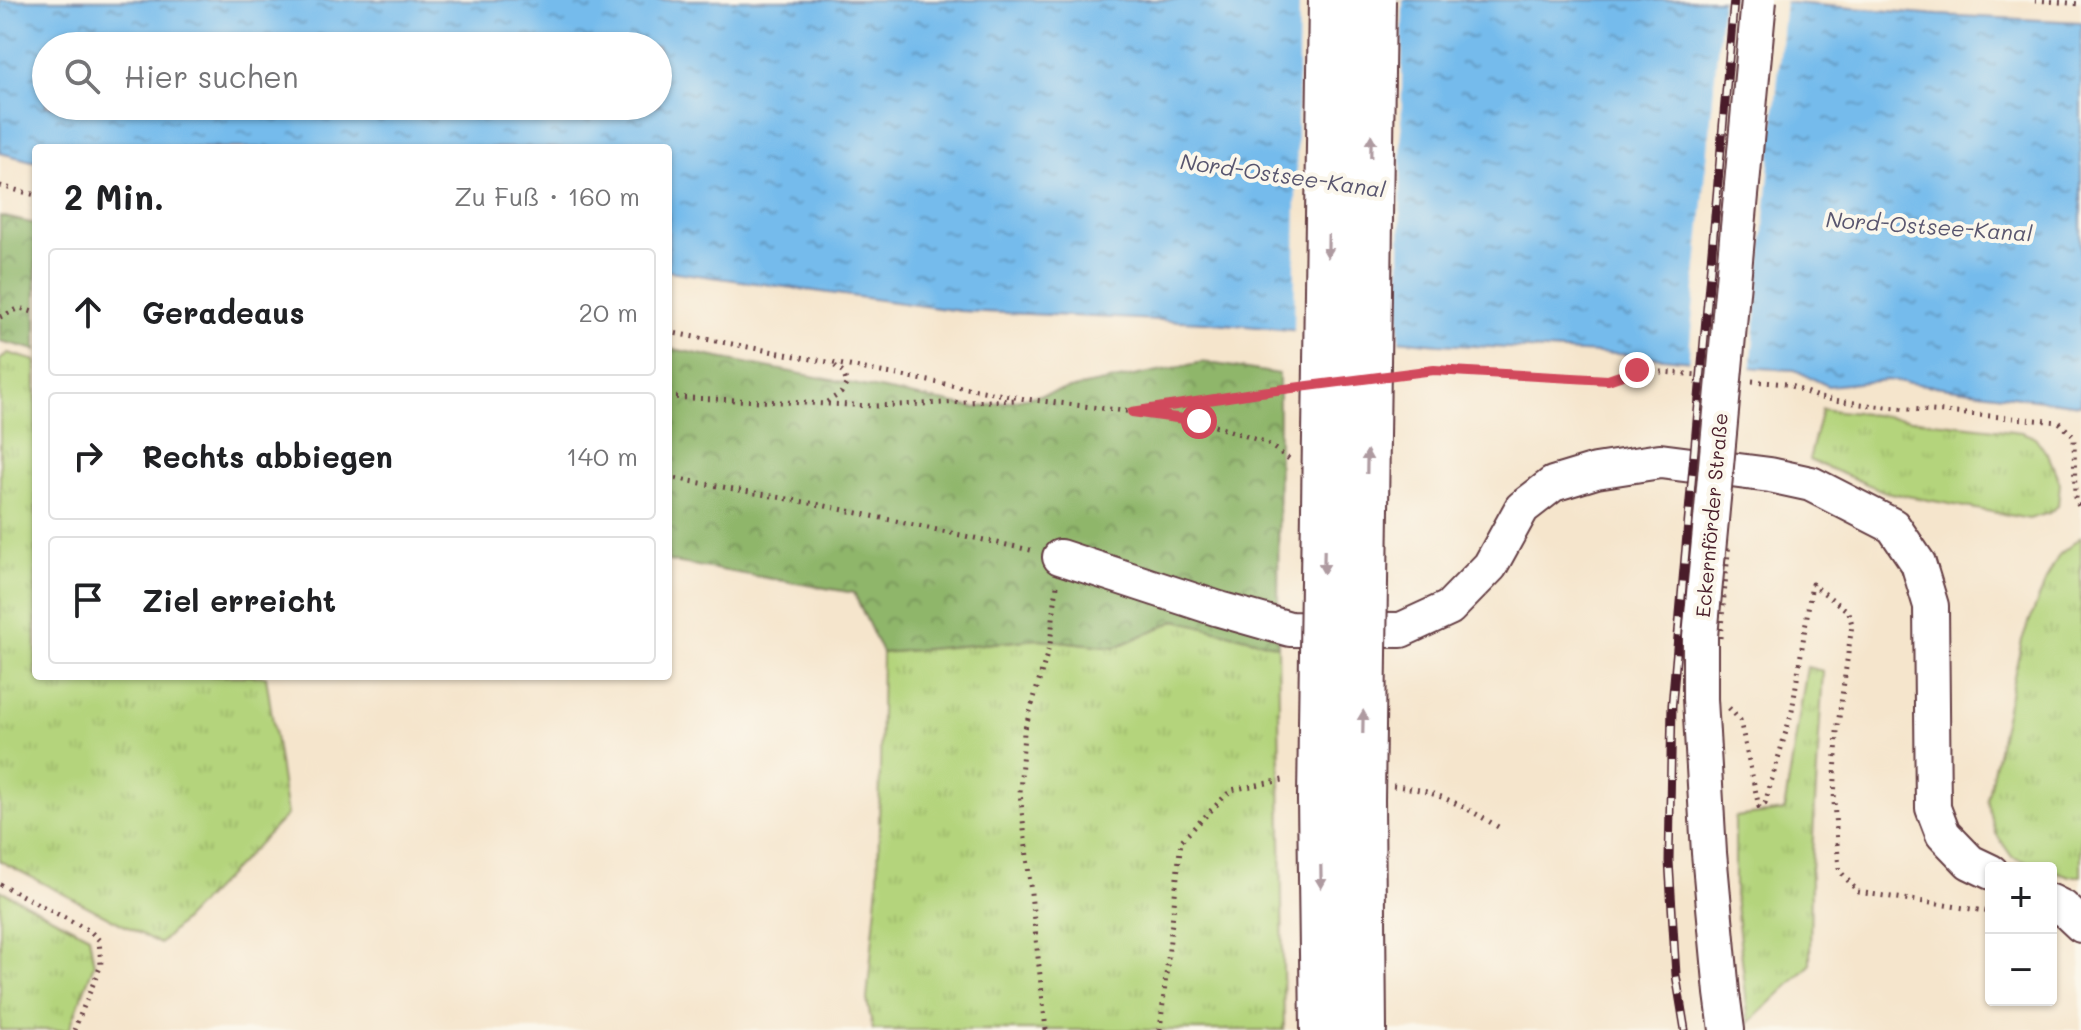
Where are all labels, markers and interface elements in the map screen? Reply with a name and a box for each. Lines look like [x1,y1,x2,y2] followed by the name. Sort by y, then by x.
[32,32,672,120] search box
[60,54,104,98] icon: search
[124,56,299,96] text: Hier suchen
[1365,133,1378,158] one-way arrow
[1178,146,1388,204] water label: Nord-Ostsee-Kanal
[64,174,164,219] text: 2 Min.
[454,179,640,213] text: Zu Fuß · 160 m
[1825,204,2034,248] water label: Nord-Ostsee-Kanal
[1322,234,1334,259] one-way arrow
[66,290,110,334] icon: ahead
[142,292,305,332] text: Geradeaus
[578,295,638,329] text: 20 m
[1619,352,1655,388] route end
[1181,403,1217,439] route start
[1689,412,1733,618] street label: Eckernförder Straße
[66,434,110,478] icon: right
[142,436,393,476] text: Rechts abbiegen
[566,439,638,473] text: 140 m
[1361,449,1373,474] one-way arrow
[1317,550,1330,575] one-way arrow
[66,578,110,622] icon: arrive
[142,580,336,620] text: Ziel erreicht
[1357,709,1369,734] one-way arrow
[1985,862,2057,1006] map controls
[1985,862,2057,934] button: +
[1315,865,1327,890] one-way arrow
[1985,934,2057,1006] button: −

